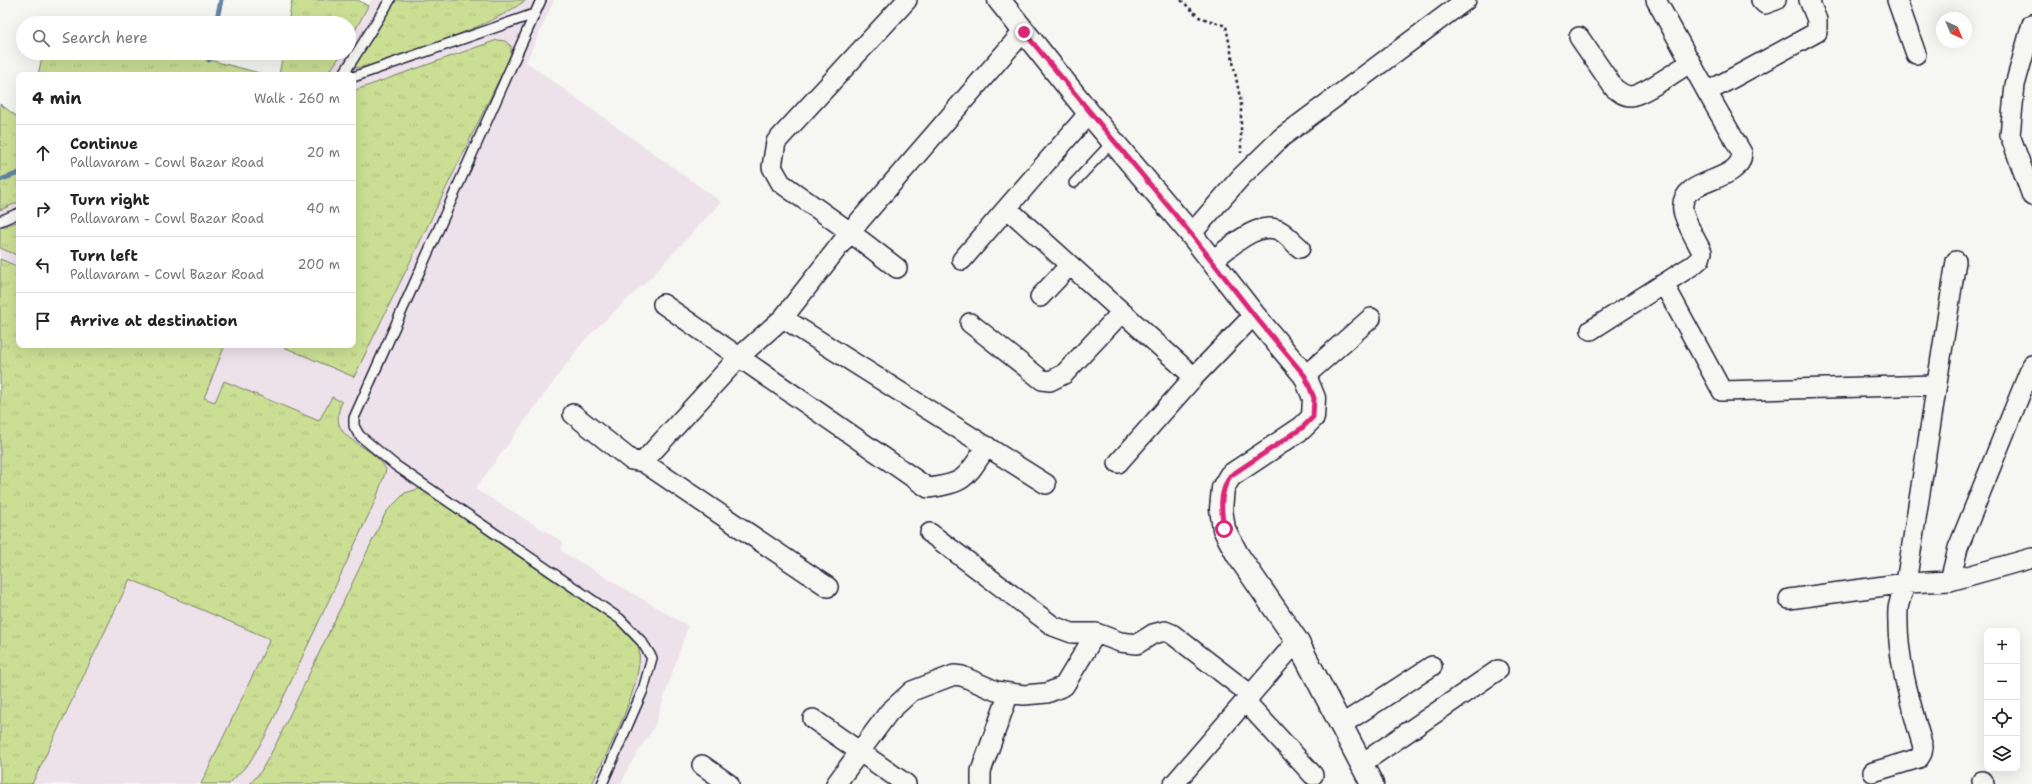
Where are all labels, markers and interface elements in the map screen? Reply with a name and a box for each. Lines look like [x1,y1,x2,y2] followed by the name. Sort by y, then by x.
[1936,12,1972,48] north arrow
[16,16,356,60] search box
[1015,23,1033,41] route end
[30,27,52,49] icon: search
[62,28,148,48] text: Search here
[32,87,82,109] text: 4 min
[254,90,340,107] text: Walk · 260 m
[70,134,138,154] text: Continue
[32,142,54,164] icon: ahead
[307,144,340,161] text: 20 m
[70,154,264,171] text: Pallavaram - Cowl Bazar Road
[70,190,150,210] text: Turn right
[32,198,54,220] icon: right
[306,200,340,217] text: 40 m
[70,210,264,227] text: Pallavaram - Cowl Bazar Road
[70,246,138,266] text: Turn left
[32,254,54,276] icon: left
[298,256,340,273] text: 200 m
[70,266,264,283] text: Pallavaram - Cowl Bazar Road
[32,310,54,332] icon: arrive
[70,311,238,331] text: Arrive at destination
[1215,520,1233,538] route start
[1984,628,2020,772] map controls
[1984,628,2020,664] button: +
[1984,664,2020,700] button: −
[1984,700,2020,736] button: locate
[1984,736,2020,772] button: layers

